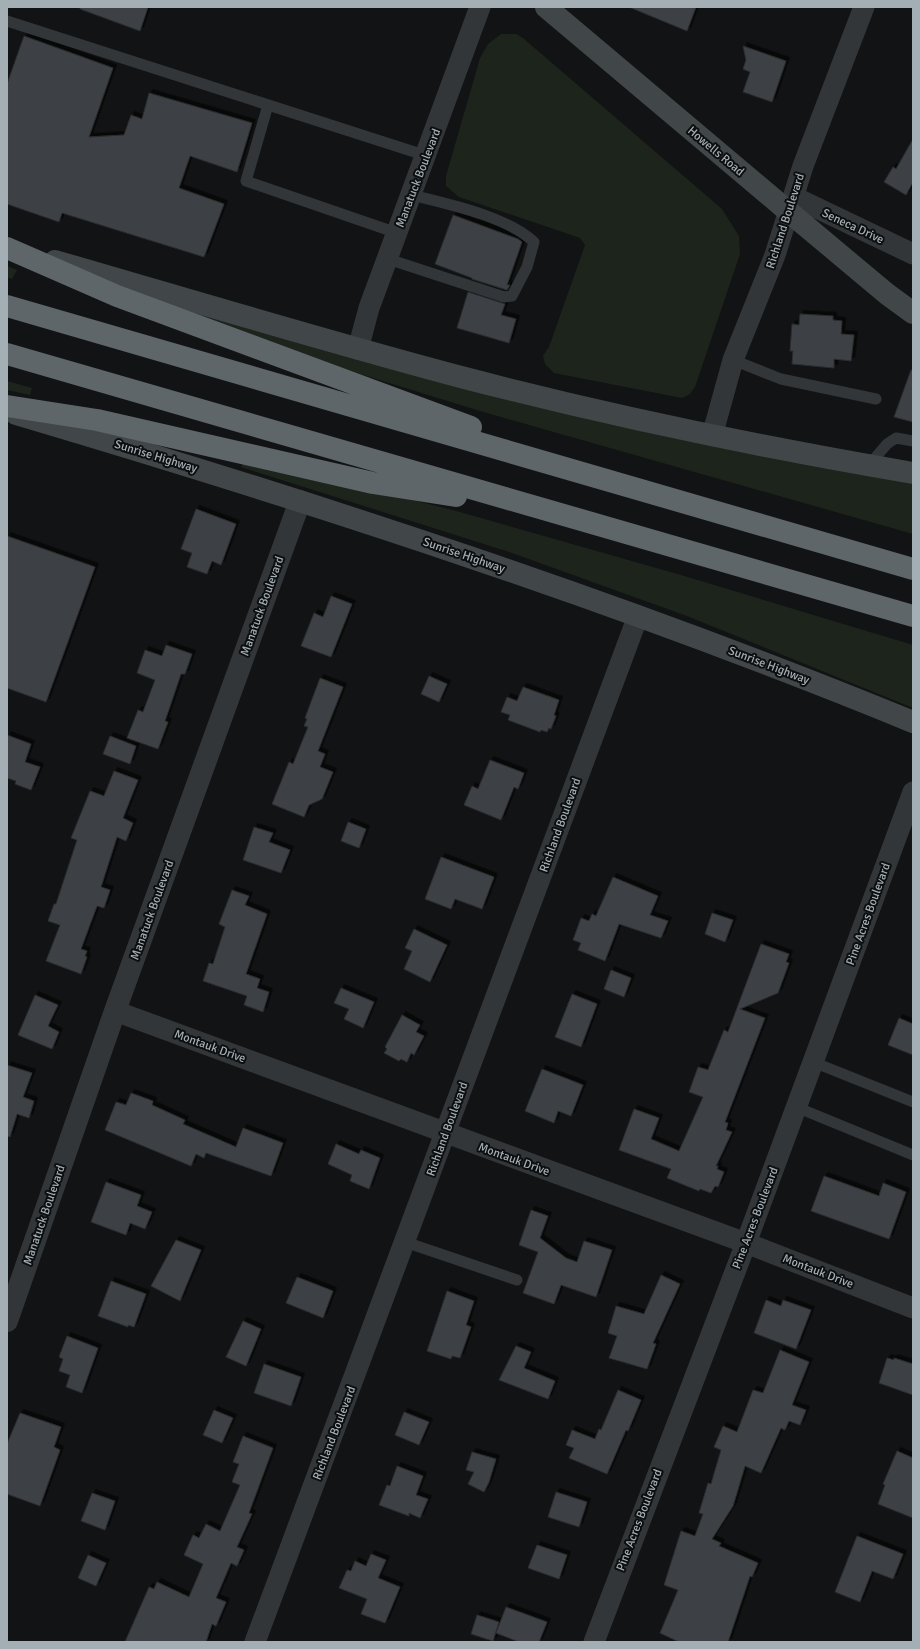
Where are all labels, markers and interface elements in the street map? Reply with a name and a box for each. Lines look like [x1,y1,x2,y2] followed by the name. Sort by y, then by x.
[684,123,747,179] street label: Howells Road
[393,127,444,230] street label: Manatuck Boulevard
[763,172,808,271] street label: Richland Boulevard
[820,206,886,247] street label: Seneca Drive
[113,437,199,476] street label: Sunrise Highway
[421,534,507,577] street label: Sunrise Highway
[237,554,287,658] street label: Manatuck Boulevard
[726,643,812,688] street label: Sunrise Highway
[536,776,585,874] street label: Richland Boulevard
[127,858,177,962] street label: Manatuck Boulevard
[843,861,894,967] street label: Pine Acres Boulevard
[172,1027,248,1066] street label: Montauk Drive
[423,1080,472,1178] street label: Richland Boulevard
[476,1140,552,1179] street label: Montauk Drive
[20,1163,69,1267] street label: Manatuck Boulevard
[729,1165,782,1271] street label: Pine Acres Boulevard
[780,1251,855,1292] street label: Montauk Drive
[310,1384,359,1482] street label: Richland Boulevard
[613,1467,666,1573] street label: Pine Acres Boulevard

